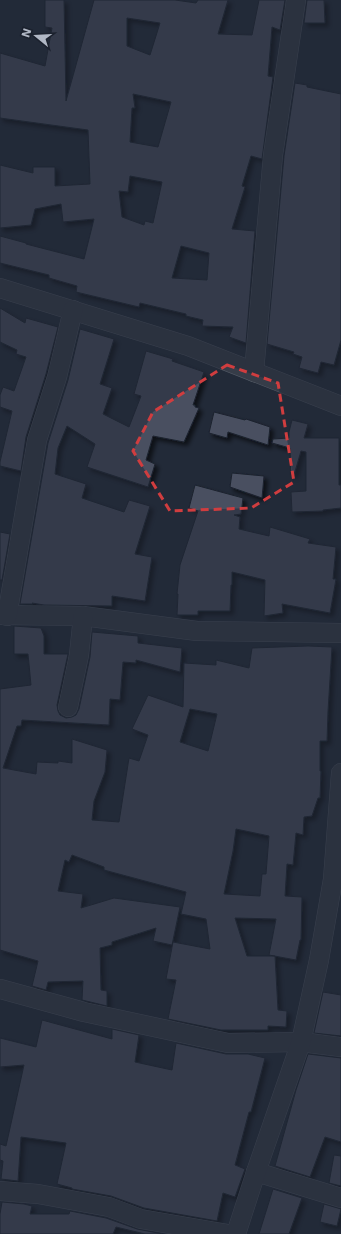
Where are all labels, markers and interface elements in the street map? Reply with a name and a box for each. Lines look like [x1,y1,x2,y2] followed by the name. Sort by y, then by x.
[16,16,56,56] north arrow
[19,27,35,39] text: N

